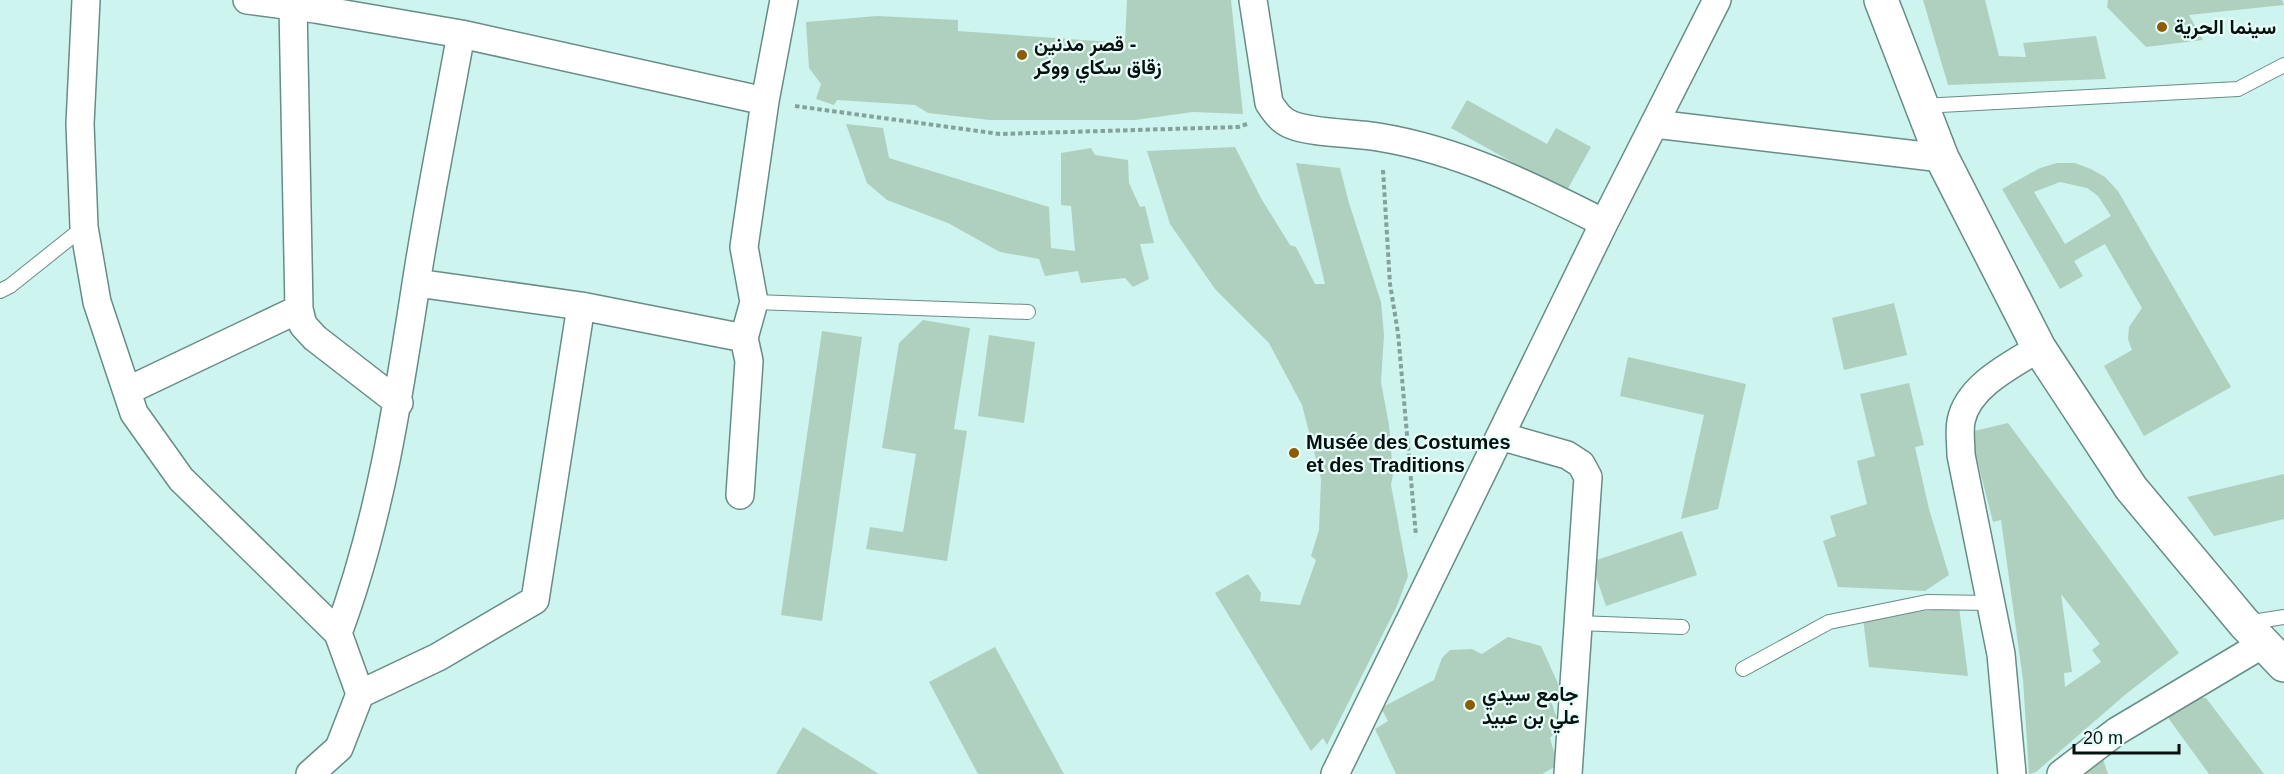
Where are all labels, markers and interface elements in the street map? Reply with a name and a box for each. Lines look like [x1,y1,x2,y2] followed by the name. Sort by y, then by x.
[2174,16,2276,40] place label: سينما الحرية
[2155,20,2169,34] marker: سينما الحرية
[1033,33,1162,84] place label: قصر مدنين - زقاق سكاي ووكر
[1015,48,1029,62] marker: قصر مدنين - زقاق سكاي ووكر
[1306,431,1511,476] place label: Musée des Costumes et des Traditions
[1287,446,1301,460] marker: Musée des Costumes et des Traditions
[1482,683,1580,734] place label: جامع سيدي علي بن عبيد
[1463,698,1477,712] marker: جامع سيدي علي بن عبيد
[2074,717,2179,755] scale bar
[2083,728,2123,748] text: 20 m

